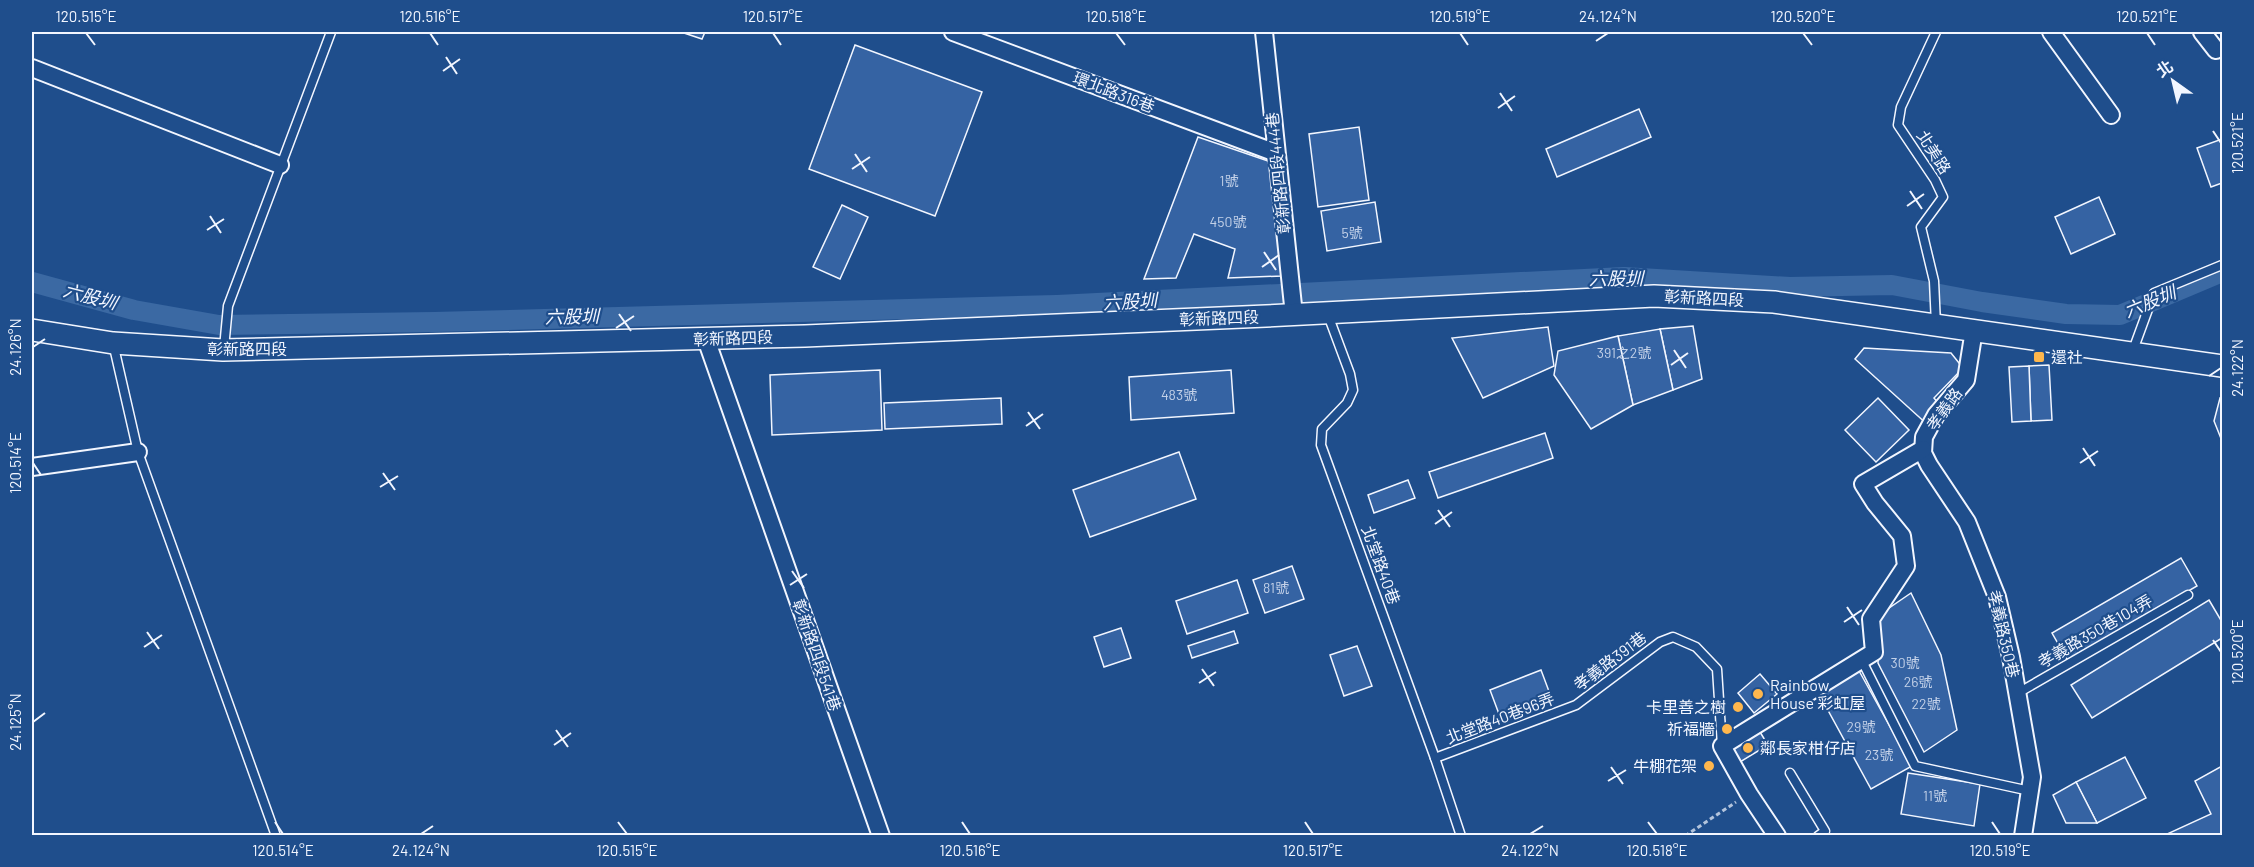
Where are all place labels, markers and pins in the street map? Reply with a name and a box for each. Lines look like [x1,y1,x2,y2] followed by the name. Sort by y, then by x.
[2051,347,2083,366] place label: 還社
[2032,350,2046,364] marker: 還社
[1770,675,1865,712] place label: Rainbow House 彩虹屋
[1751,687,1765,701] marker: Rainbow House 彩虹屋
[1646,697,1726,716] place label: 卡里善之樹
[1731,700,1745,714] marker: 卡里善之樹
[1667,719,1715,738] place label: 祈福牆
[1720,722,1734,736] marker: 祈福牆
[1760,738,1856,757] place label: 鄰長家柑仔店
[1741,741,1755,755] marker: 鄰長家柑仔店
[1633,756,1697,775] place label: 牛棚花架
[1702,759,1716,773] marker: 牛棚花架

